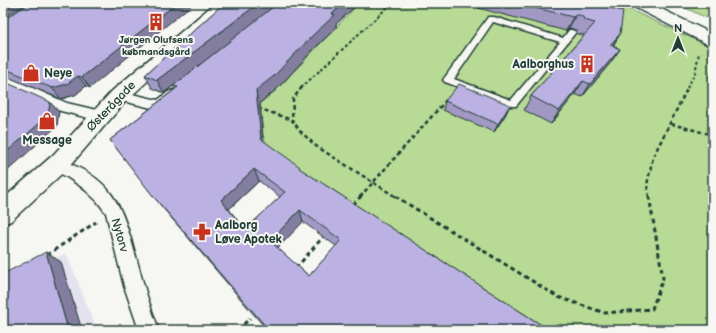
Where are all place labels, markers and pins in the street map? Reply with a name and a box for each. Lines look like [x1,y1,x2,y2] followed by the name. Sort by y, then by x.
[146,12,166,32] building icon: Jørgen Olufsens købmandsgård
[119,34,193,58] place label: Jørgen Olufsens købmandsgård
[577,54,597,74] building icon: Aalborghus
[511,57,574,72] place label: Aalborghus
[21,63,41,83] shop icon: Neye
[44,66,72,81] place label: Neye
[37,111,57,131] shop icon: Message
[22,133,72,148] place label: Message
[214,218,283,247] place label: Aalborg Løve Apotek
[192,222,212,242] pharmacy icon: Aalborg Løve Apotek

